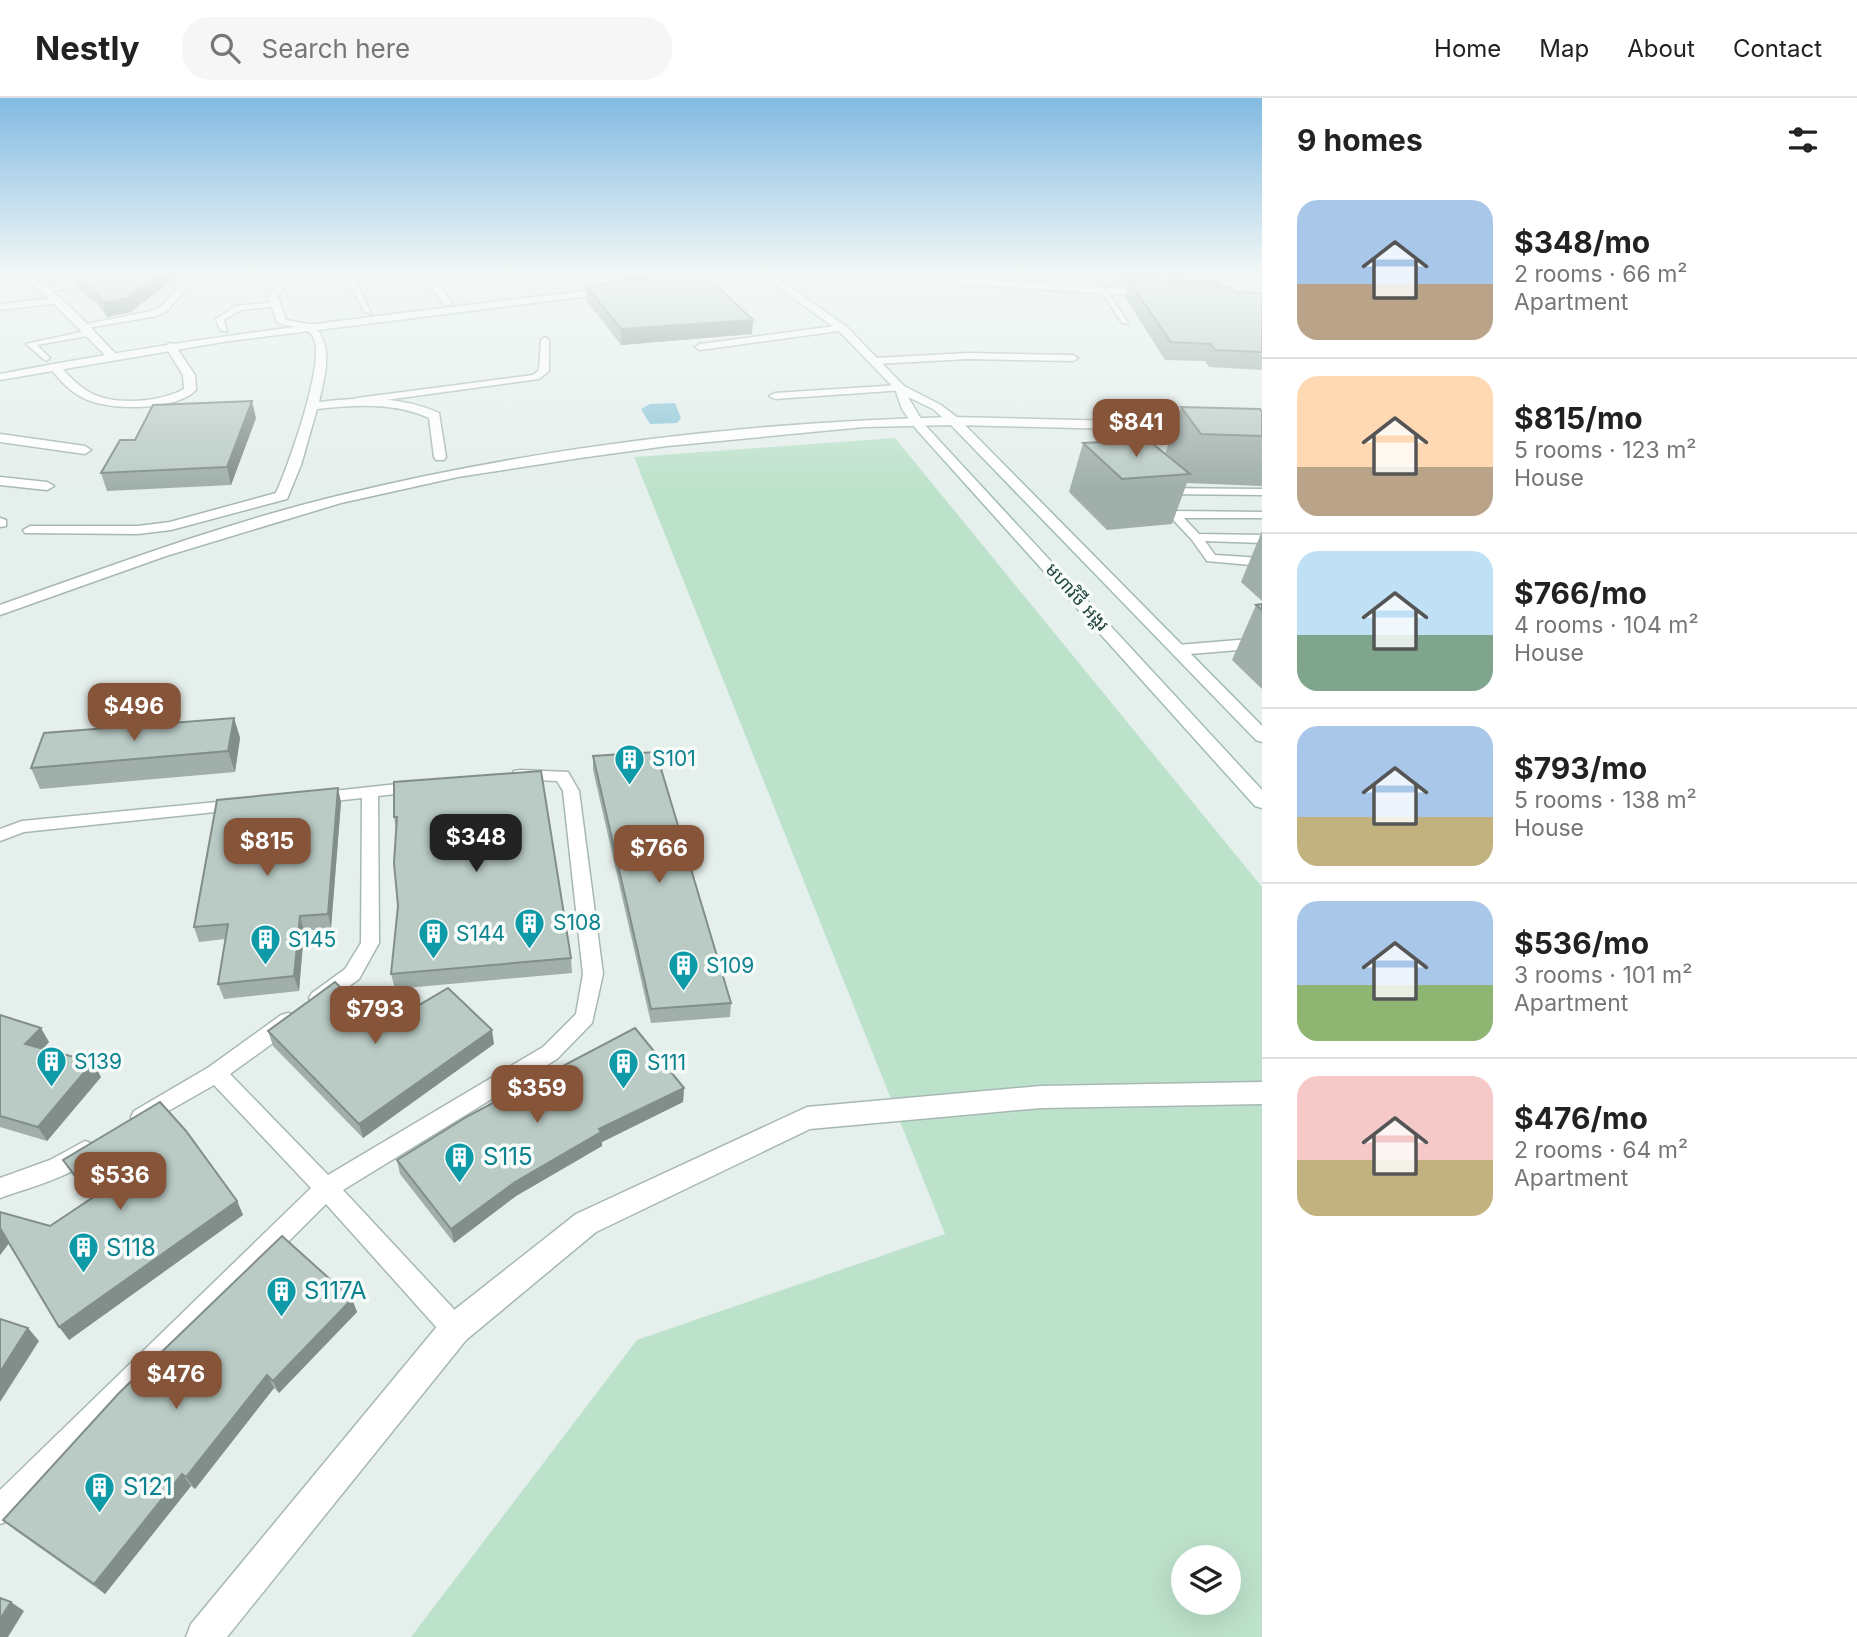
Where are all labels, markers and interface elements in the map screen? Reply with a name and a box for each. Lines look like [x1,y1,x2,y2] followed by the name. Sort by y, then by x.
[182,17,672,80] search box
[35,28,140,68] text: Nestly
[206,29,244,67] icon: search
[262,33,410,64] text: Search here
[1434,34,1501,63] text: Home
[1539,34,1589,63] text: Map
[1627,34,1695,63] text: About
[1733,34,1822,63] text: Contact
[1784,121,1822,159] icon: filters
[1297,122,1423,158] text: 9 homes
[1514,224,1650,260] text: $348/mo
[1353,228,1437,312] icon: home
[1514,260,1688,288] text: 2 rooms · 66 m²
[1514,288,1628,316] text: Apartment
[1095,400,1177,459] pin: $841
[1514,400,1643,436] text: $815/mo
[1353,404,1437,488] icon: home
[1109,408,1163,436] text: $841
[1514,436,1697,464] text: 5 rooms · 123 m²
[1514,464,1584,492] text: House
[1040,558,1114,636] street label: មហាវិថី អង្គរ
[1514,575,1647,611] text: $766/mo
[1353,579,1437,663] icon: home
[1514,611,1699,639] text: 4 rooms · 104 m²
[1514,639,1584,667] text: House
[93,684,175,743] pin: $496
[104,692,164,720] text: $496
[612,742,646,786] building icon: S101
[652,746,696,771] place label: S101
[1514,750,1647,786] text: $793/mo
[1353,754,1437,838] icon: home
[1514,786,1697,814] text: 5 rooms · 138 m²
[435,814,517,874] pin: $348
[1514,814,1584,842] text: House
[226,818,308,878] pin: $815
[446,823,506,851] text: $348
[618,826,700,885] pin: $766
[240,827,294,855] text: $815
[630,834,688,862] text: $766
[513,906,547,950] building icon: S108
[553,910,601,935] place label: S108
[416,917,450,961] building icon: S144
[456,921,505,946] place label: S144
[248,923,282,967] building icon: S145
[1514,925,1649,961] text: $536/mo
[288,927,336,952] place label: S145
[1353,929,1437,1013] icon: home
[666,949,700,993] building icon: S109
[706,953,754,978] place label: S109
[1514,961,1692,989] text: 3 rooms · 101 m²
[334,986,416,1046] pin: $793
[1514,989,1628,1017] text: Apartment
[346,995,404,1023] text: $793
[34,1045,68,1089] building icon: S139
[607,1046,641,1090] building icon: S111
[74,1049,122,1074] place label: S139
[647,1050,686,1075] place label: S111
[496,1066,578,1125] pin: $359
[507,1074,567,1102] text: $359
[1514,1100,1648,1136] text: $476/mo
[1353,1104,1437,1188] icon: home
[1514,1136,1688,1164] text: 2 rooms · 64 m²
[443,1140,477,1184] building icon: S115
[483,1142,533,1171] place label: S115
[79,1152,161,1212] pin: $536
[90,1161,150,1189] text: $536
[1514,1164,1628,1192] text: Apartment
[66,1231,100,1275] building icon: S118
[106,1233,156,1262] place label: S118
[264,1274,298,1318] building icon: S117A
[304,1276,366,1305] place label: S117A
[135,1352,217,1411] pin: $476
[147,1360,205,1388] text: $476
[83,1470,117,1514] building icon: S121
[123,1472,173,1501] place label: S121
[1171,1545,1241,1615] map controls
[1171,1545,1241,1615] button: layers

